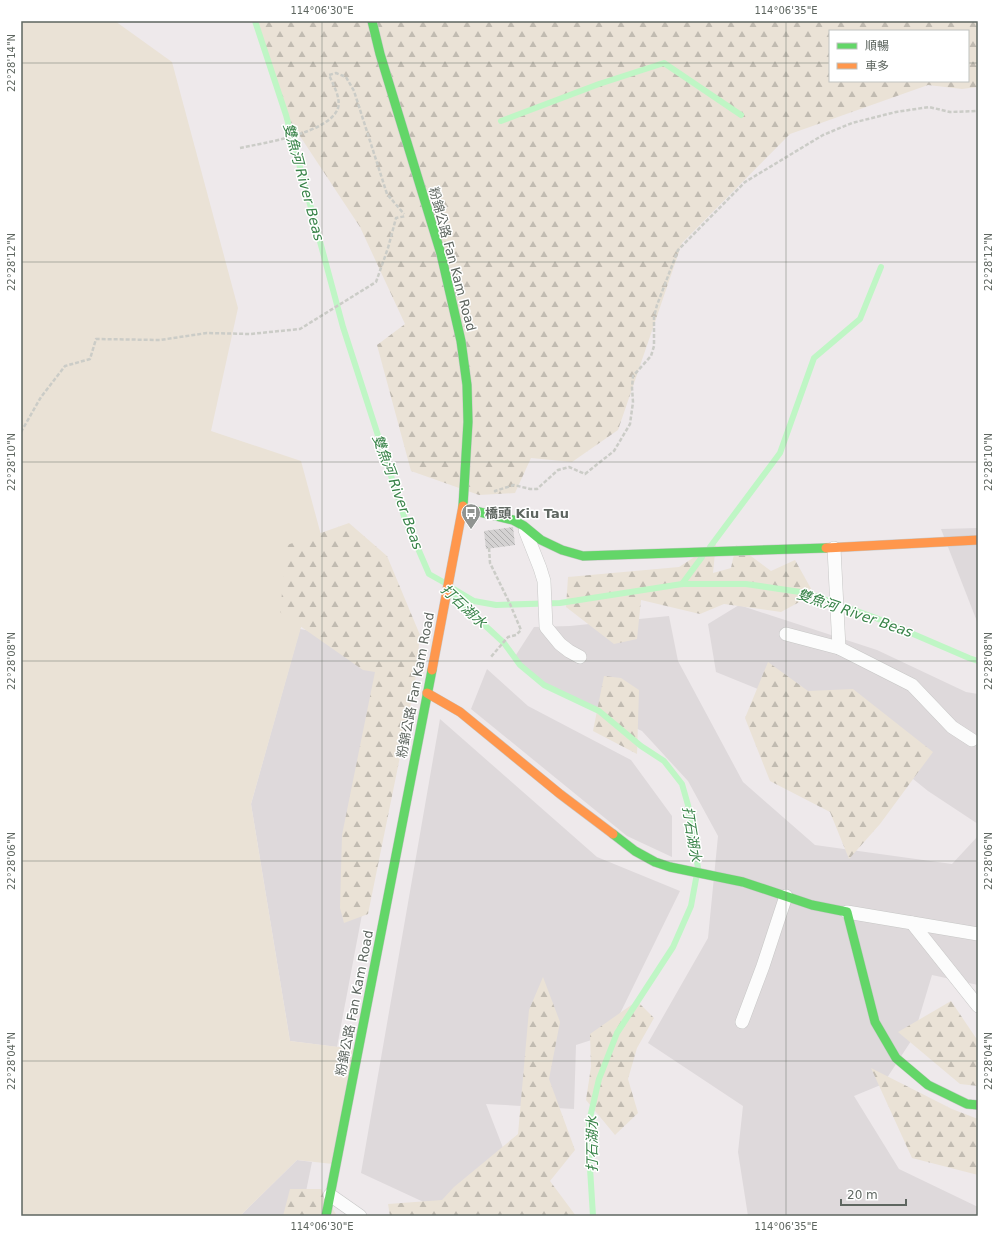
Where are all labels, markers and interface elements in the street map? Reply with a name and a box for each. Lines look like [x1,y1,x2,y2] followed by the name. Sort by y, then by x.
[290,5,354,16] text: 114°06'30"E
[754,5,818,16] text: 114°06'35"E
[829,30,969,82] legend
[6,34,17,92] text: 22°28'14"N
[865,39,889,53] text: 順暢
[865,59,889,73] text: 車多
[281,121,327,243] water label: 雙魚河 River Beas
[426,185,479,333] street label: 粉錦公路 Fan Kam Road
[6,233,17,291] text: 22°28'12"N
[983,233,994,291] text: 22°28'12"N
[370,432,426,552] water label: 雙魚河 River Beas
[6,433,17,491] text: 22°28'10"N
[983,433,994,491] text: 22°28'10"N
[460,502,482,530] bus stop icon: 橋頭 Kiu Tau
[485,506,569,521] place label: 橋頭 Kiu Tau
[438,581,491,632] water label: 打石湖水
[795,586,915,640] water label: 雙魚河 River Beas
[394,611,437,759] street label: 粉錦公路 Fan Kam Road
[6,632,17,690] text: 22°28'08"N
[983,632,994,690] text: 22°28'08"N
[680,805,704,864] water label: 打石湖水
[6,832,17,890] text: 22°28'06"N
[983,832,994,890] text: 22°28'06"N
[333,929,376,1077] street label: 粉錦公路 Fan Kam Road
[6,1032,17,1090] text: 22°28'04"N
[983,1032,994,1090] text: 22°28'04"N
[584,1115,600,1172] water label: 打石湖水
[841,1181,906,1207] scale bar
[847,1188,878,1202] text: 20 m
[290,1221,354,1232] text: 114°06'30"E
[754,1221,818,1232] text: 114°06'35"E

